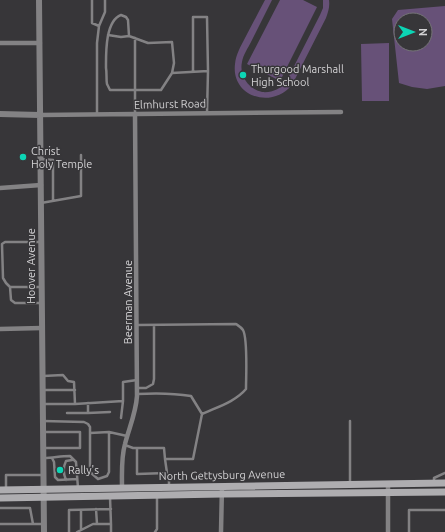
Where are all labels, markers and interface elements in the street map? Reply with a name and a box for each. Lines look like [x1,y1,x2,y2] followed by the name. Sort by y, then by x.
[393,12,433,52] north arrow
[417,28,429,36] text: N
[251,63,344,88] place label: Thurgood Marshall High School
[238,70,248,80] marker: Thurgood Marshall High School
[134,97,206,111] street label: Elmhurst Road
[31,145,92,170] place label: Christ Holy Temple
[18,152,28,162] marker: Christ Holy Temple
[25,228,37,304] street label: Hoover Avenue
[122,260,134,344] street label: Beerman Avenue
[68,464,99,476] place label: Rally's
[55,465,65,475] marker: Rally's
[159,468,285,482] street label: North Gettysburg Avenue

